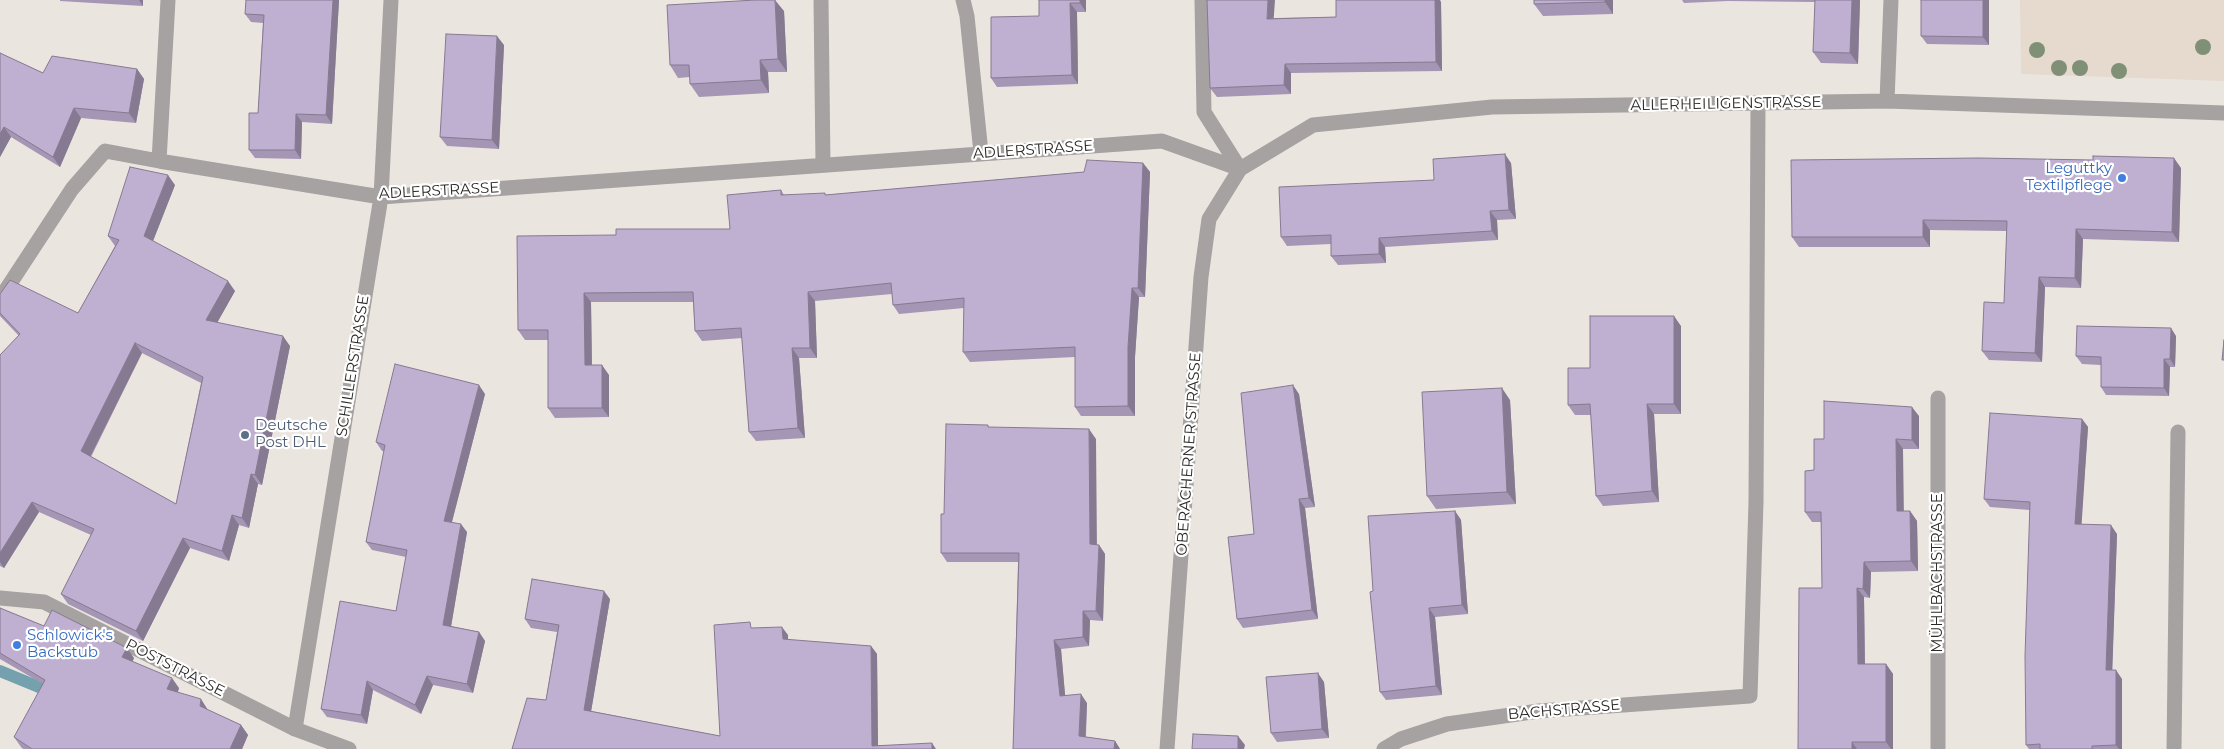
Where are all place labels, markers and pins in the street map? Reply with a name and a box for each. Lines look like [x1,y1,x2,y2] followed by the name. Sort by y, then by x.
[2026,160,2112,195] place label: Leguttky Textilpflege
[2116,172,2128,184] marker: Leguttky Textilpflege
[255,417,327,452] place label: Deutsche Post DHL
[239,429,251,441] marker: Deutsche Post DHL
[27,627,113,662] place label: Schlowick's Backstub
[11,639,23,651] marker: Schlowick's Backstub

